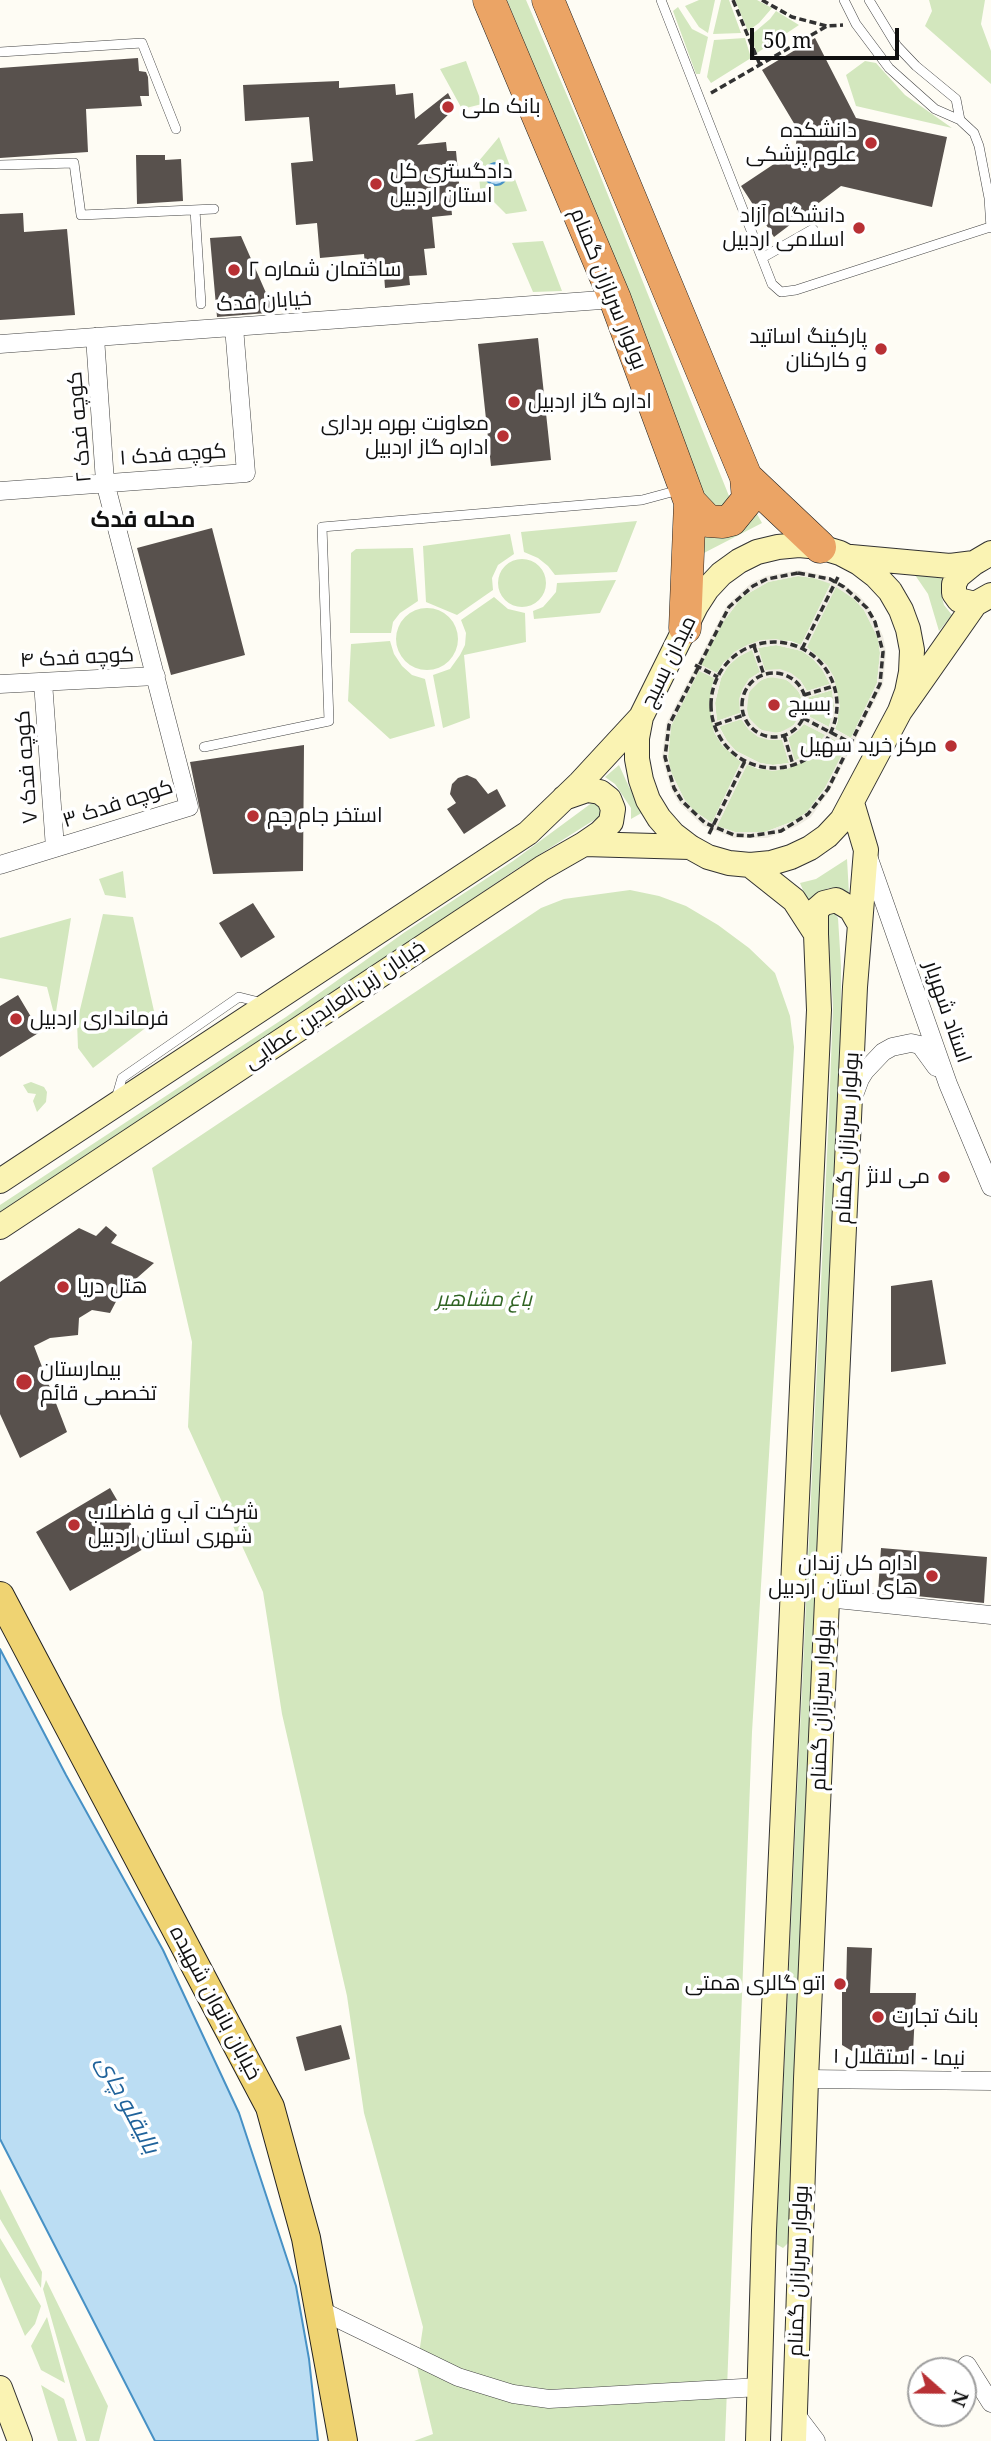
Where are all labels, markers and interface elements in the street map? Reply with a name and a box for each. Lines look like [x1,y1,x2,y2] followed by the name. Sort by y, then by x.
[753,14,902,58] scale bar
[763,26,812,54] text: 50 m
[462,94,541,120] place label: بانک ملی
[440,99,456,115] marker: بانک ملی
[746,118,857,168] place label: دانشکده علوم پزشکی
[863,135,879,151] marker: دانشکده علوم پزشکی
[390,159,513,209] place label: دادگستری کل استان اردبیل
[368,176,384,192] marker: دادگستری کل استان اردبیل
[723,203,845,253] place label: دانشگاه آزاد اسلامی اردبیل
[564,205,652,373] street label: بولوار سربازان گمنام
[851,220,867,236] marker: دانشگاه آزاد اسلامی اردبیل
[248,257,401,283] place label: ساختمان شماره ۲
[226,262,242,278] marker: ساختمان شماره ۲
[215,286,313,318] street label: خیابان فدک
[749,324,867,374] place label: پارکینگ اساتید و کارکنان
[873,341,889,357] marker: پارکینگ اساتید و کارکنان
[63,370,97,484] street label: کوچه فدک ۲
[528,389,652,415] place label: اداره گاز اردبیل
[506,394,522,410] marker: اداره گاز اردبیل
[321,411,489,461] place label: معاونت بهره برداری اداره گاز اردبیل
[495,428,511,444] marker: معاونت بهره برداری اداره گاز اردبیل
[119,439,227,471] street label: کوچه فدک ۱
[91,506,195,534] district label: محله فدک
[636,612,702,712] street label: میدان بسیج
[19,642,135,674] street label: کوچه فدک ۴
[788,692,831,718] place label: بسیج
[766,697,782,713] marker: بسیج
[10,709,44,825] street label: کوچه فدک ۷
[800,733,937,759] place label: مرکز خرید سهیل
[943,738,959,754] marker: مرکز خرید سهیل
[60,774,176,834] street label: کوچه فدک ۳
[267,803,383,829] place label: استخر جام جم
[245,808,261,824] marker: استخر جام جم
[240,935,430,1075] street label: خیابان زین‌العابدین عطایی
[918,958,976,1066] street label: استاد شهریار
[30,1006,169,1032] place label: فرمانداری اردبیل
[8,1011,24,1027] marker: فرمانداری اردبیل
[831,1052,865,1224] street label: بولوار سربازان گمنام
[867,1164,930,1190] place label: می لانژ
[936,1169,952,1185] marker: می لانژ
[77,1274,147,1300] place label: هتل دریا
[55,1279,71,1295] marker: هتل دریا
[436,1287,532,1313] park label: باغ مشاهیر
[40,1357,157,1407] place label: بیمارستان تخصصی قائم
[14,1372,34,1392] marker: بیمارستان تخصصی قائم
[88,1500,258,1550] place label: شرکت آب و فاضلاب شهری استان اردبیل
[66,1517,82,1533] marker: شرکت آب و فاضلاب شهری استان اردبیل
[768,1551,918,1601] place label: اداره کل زندان های استان اردبیل
[924,1568,940,1584] marker: اداره کل زندان های استان اردبیل
[806,1619,838,1791] street label: بولوار سربازان گمنام
[164,1922,266,2084] street label: خیابان بانوان شهیده
[685,1971,826,1997] place label: اتو گالری همتی
[832,1976,848,1992] marker: اتو گالری همتی
[892,2004,979,2030] place label: بانک تجارت
[870,2009,886,2025] marker: بانک تجارت
[833,2044,965,2072] street label: نیما - استقلال ۱
[90,2051,164,2159] water label: بالیقلو چای
[783,2185,815,2357] street label: بولوار سربازان گمنام
[907,2357,977,2427] north arrow
[945,2387,975,2410] text: N

